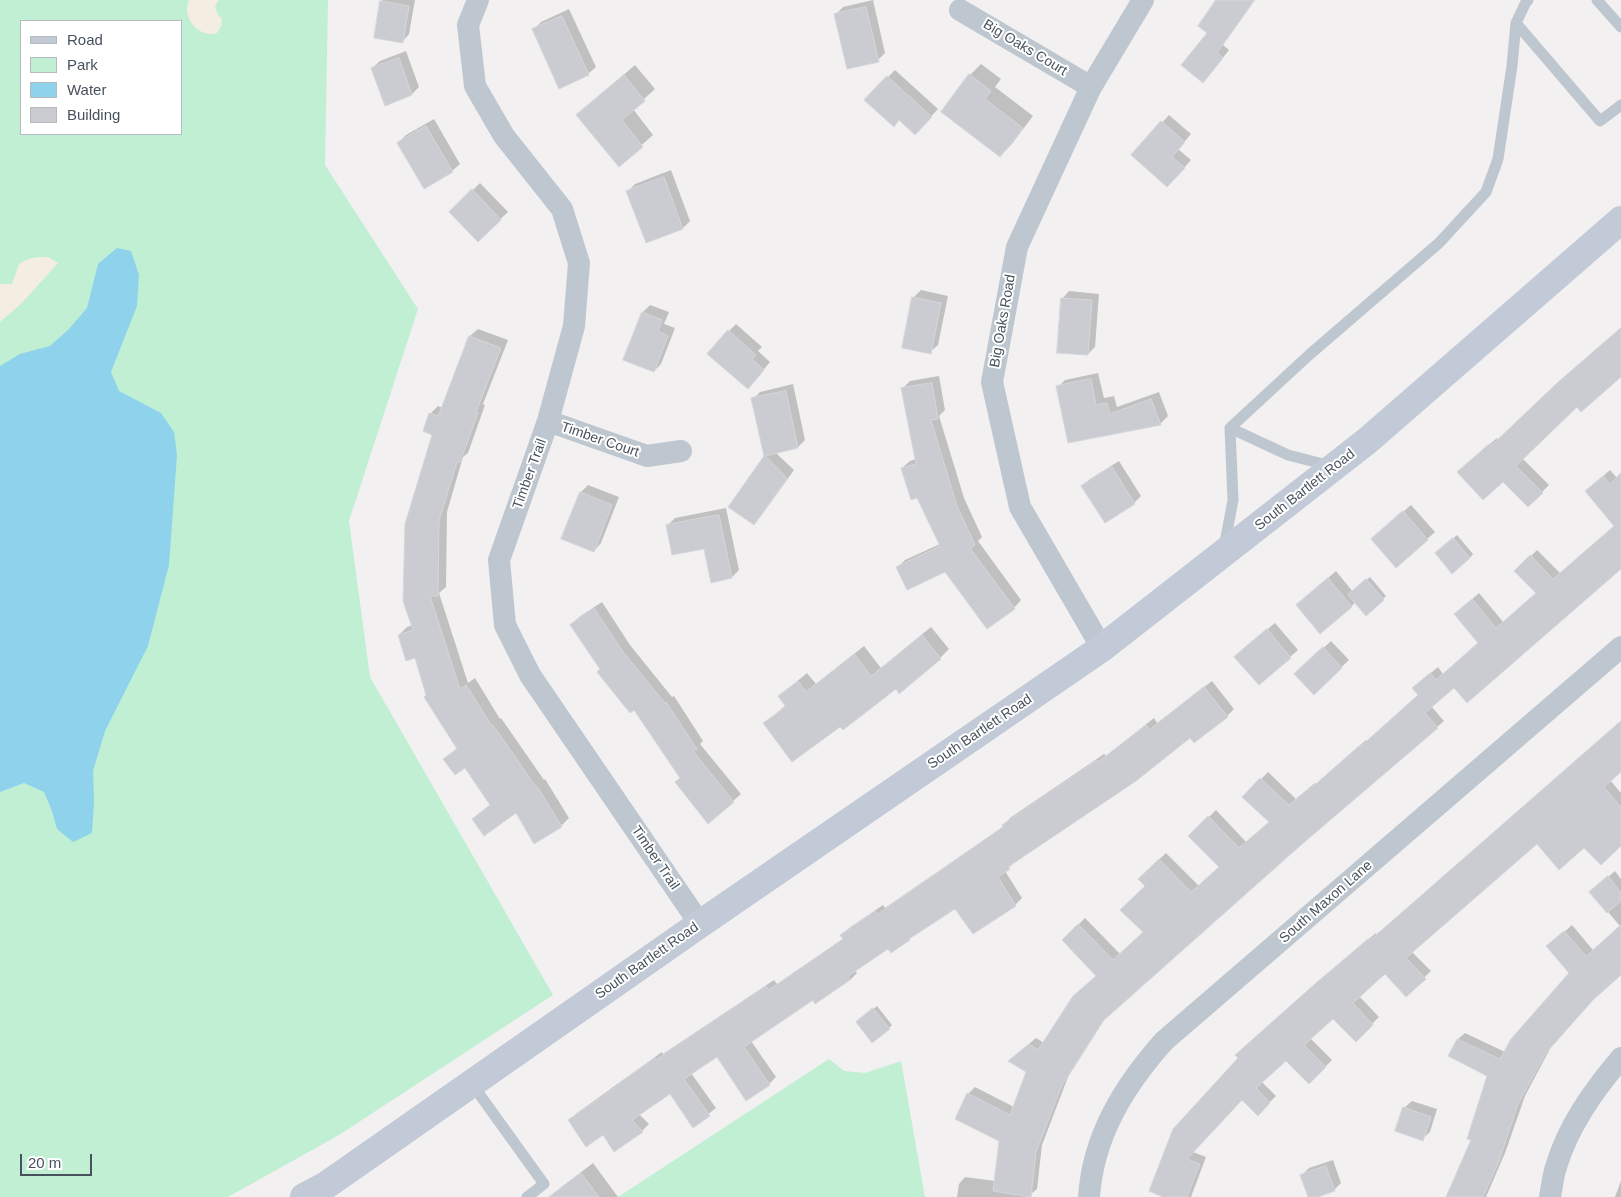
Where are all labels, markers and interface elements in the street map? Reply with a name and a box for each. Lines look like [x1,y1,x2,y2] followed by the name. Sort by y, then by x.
[980,16,1070,80] street label: Big Oaks Court
[20,20,182,135] legend
[67,31,103,48] text: Road
[67,56,98,73] text: Park
[67,81,106,98] text: Water
[67,106,120,123] text: Building
[987,273,1019,369] street label: Big Oaks Road
[559,419,641,461] street label: Timber Court
[510,437,550,511] street label: Timber Trail
[1252,446,1358,534] street label: South Bartlett Road
[925,691,1035,773] street label: South Bartlett Road
[627,823,683,893] street label: Timber Trail
[1276,857,1376,947] street label: South Maxon Lane
[592,919,702,1003] street label: South Bartlett Road
[22,1144,95,1176] scale bar
[28,1154,61,1171] text: 20 m

